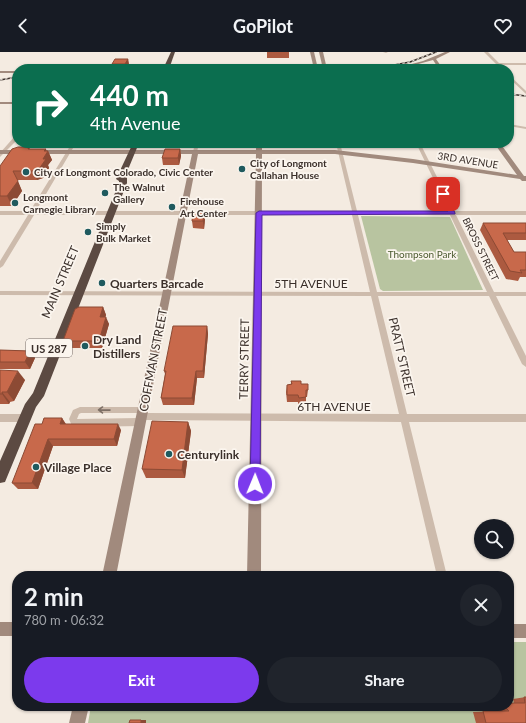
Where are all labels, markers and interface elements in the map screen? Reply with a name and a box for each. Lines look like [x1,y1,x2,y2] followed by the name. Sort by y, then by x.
[12,15,34,37] icon: back
[233,15,293,37] text: GoPilot
[492,15,514,37] icon: heart
[90,78,169,112] text: 440 m
[24,80,76,132] icon: right
[90,112,181,134] text: 4th Avenue
[437,149,500,171] street label: 3RD AVENUE
[250,157,327,181] place label: City of Longmont Callahan House
[237,164,247,174] marker: City of Longmont Callahan House
[34,166,213,178] place label: City of Longmont Colorado, Civic Center
[21,167,31,177] marker: City of Longmont Colorado, Civic Center
[426,177,460,211] pin
[113,181,165,205] place label: The Walnut Gallery
[432,183,454,205] icon: arrive
[100,188,110,198] marker: The Walnut Gallery
[23,191,97,215] place label: Longmont Carnegie Library
[179,195,227,219] place label: Firehouse Art Center
[10,198,20,208] marker: Longmont Carnegie Library
[167,202,177,212] marker: Firehouse Art Center
[460,215,502,283] street label: BROSS STREET
[96,220,151,244] place label: Simply Bulk Market
[83,227,93,237] marker: Simply Bulk Market
[38,244,82,320] street label: MAIN STREET
[388,248,457,260] park label: Thompson Park
[110,276,204,291] place label: Quarters Barcade
[274,276,348,291] street label: 5TH AVENUE
[97,278,107,288] marker: Quarters Barcade
[136,307,170,413] street label: COFFMAN STREET
[386,316,418,398] street label: PRATT STREET
[236,318,252,400] street label: TERRY STREET
[93,332,142,361] place label: Dry Land Distillers
[26,339,72,357] road number: US 287
[80,341,90,351] marker: Dry Land Distillers
[297,399,371,414] street label: 6TH AVENUE
[98,406,111,413] one-way arrow
[177,447,240,462] place label: Centurylink
[164,449,174,459] marker: Centurylink
[43,460,112,475] place label: Village Place
[31,462,41,472] marker: Village Place
[234,463,276,505] position arrow
[474,519,514,559] map controls
[474,519,514,559] button: search
[24,582,84,611] text: 2 min
[460,584,502,626] button: close
[24,612,104,628] text: 780 m · 06:32
[24,657,259,703] button: Exit
[267,657,502,703] button: Share

